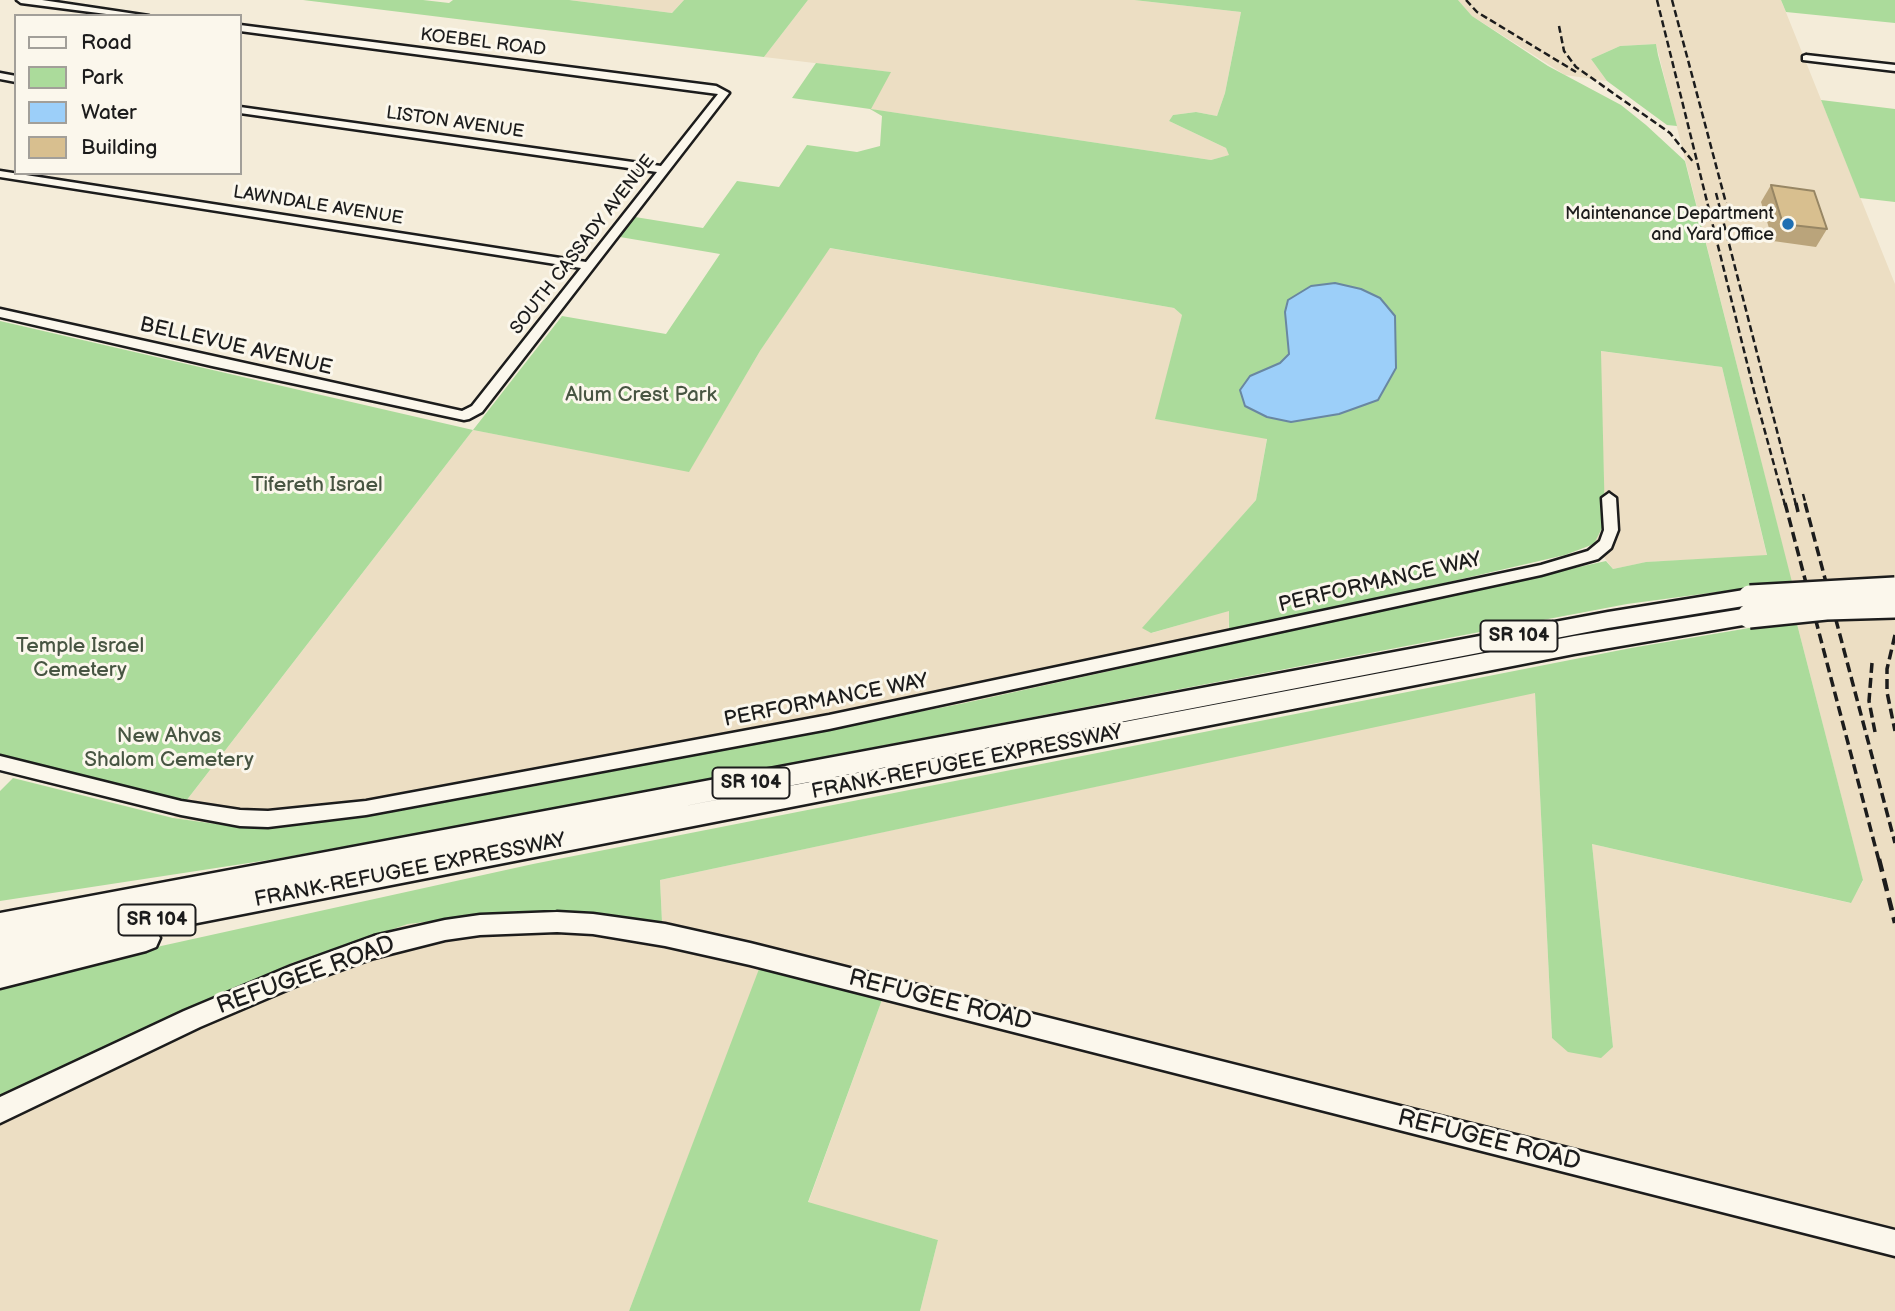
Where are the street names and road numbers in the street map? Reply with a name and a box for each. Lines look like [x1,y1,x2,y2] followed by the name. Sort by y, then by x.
[419,25,547,61] street label: KOEBEL ROAD
[385,103,525,143] street label: LISTON AVENUE
[506,151,660,339] street label: SOUTH CASSADY AVENUE
[231,182,405,230] street label: LAWNDALE AVENUE
[137,313,335,381] street label: BELLEVUE AVENUE
[1276,547,1484,619] street label: PERFORMANCE WAY
[1480,621,1558,652] road number: SR 104
[722,669,930,733] street label: PERFORMANCE WAY
[809,720,1125,806] street label: FRANK-REFUGEE EXPRESSWAY
[712,768,790,798] road number: SR 104
[252,828,568,914] street label: FRANK-REFUGEE EXPRESSWAY
[118,904,196,936] road number: SR 104
[213,930,399,1022] street label: REFUGEE ROAD
[845,964,1035,1038] street label: REFUGEE ROAD
[1394,1104,1584,1178] street label: REFUGEE ROAD

